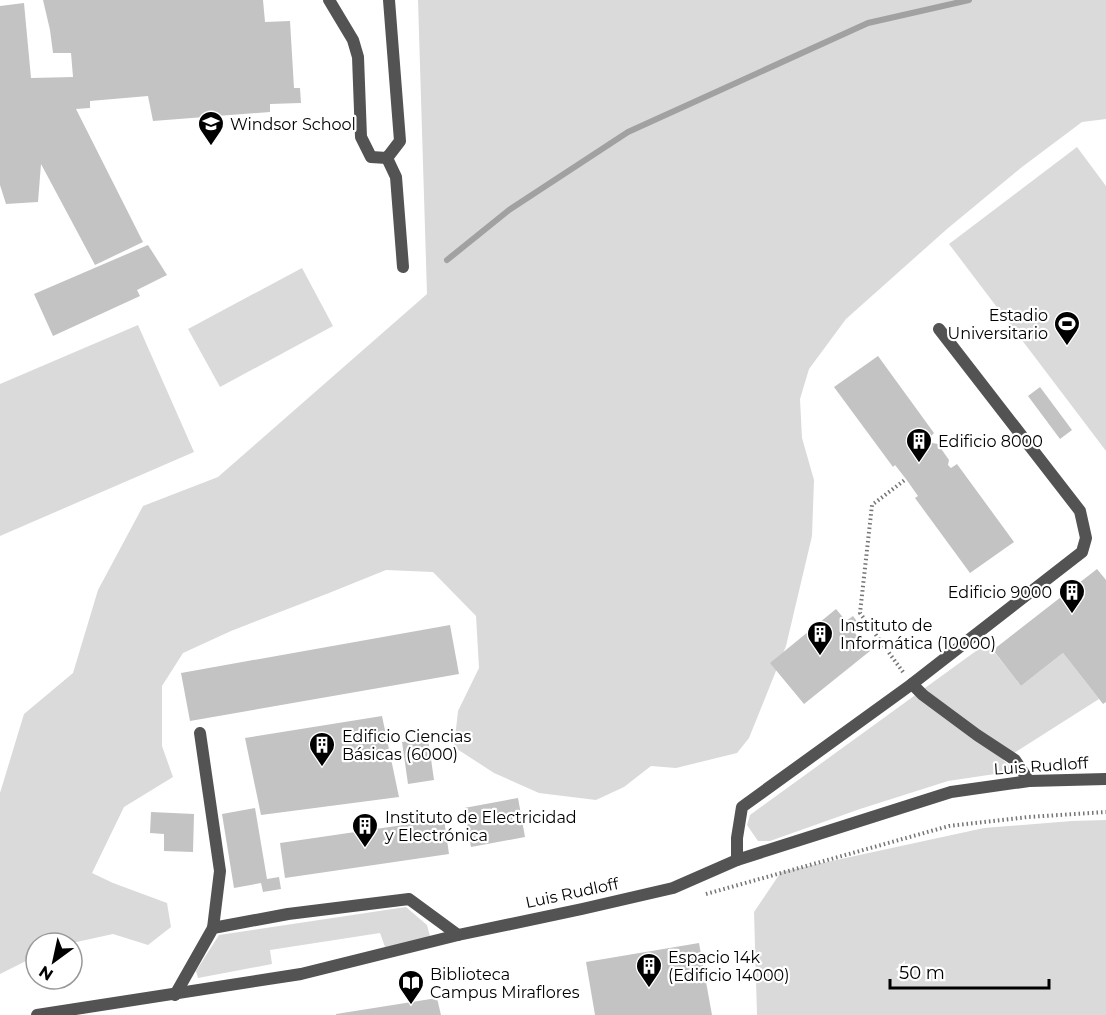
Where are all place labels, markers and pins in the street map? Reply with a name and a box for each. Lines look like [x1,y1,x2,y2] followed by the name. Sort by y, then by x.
[196,109,226,147] school or university icon: Windsor School
[230,115,356,134] place label: Windsor School
[948,306,1048,343] place label: Estadio Universitario
[1052,309,1082,347] sports icon: Estadio Universitario
[904,426,934,464] building icon: Edificio 8000
[938,432,1043,451] place label: Edificio 8000
[1057,577,1087,615] building icon: Edificio 9000
[948,583,1052,602] place label: Edificio 9000
[840,616,996,653] place label: Instituto de Informática (10000)
[805,619,835,657] building icon: Instituto de Informática (10000)
[342,727,472,764] place label: Edificio Ciencias Básicas (6000)
[307,730,337,768] building icon: Edificio Ciencias Básicas (6000)
[384,808,577,845] place label: Instituto de Electricidad y Electrónica
[350,811,380,849] building icon: Instituto de Electricidad y Electrónica
[668,948,789,985] place label: Espacio 14k (Edificio 14000)
[634,951,664,989] building icon: Espacio 14k (Edificio 14000)
[430,965,580,1002] place label: Biblioteca Campus Miraflores
[396,968,426,1006] library icon: Biblioteca Campus Miraflores

